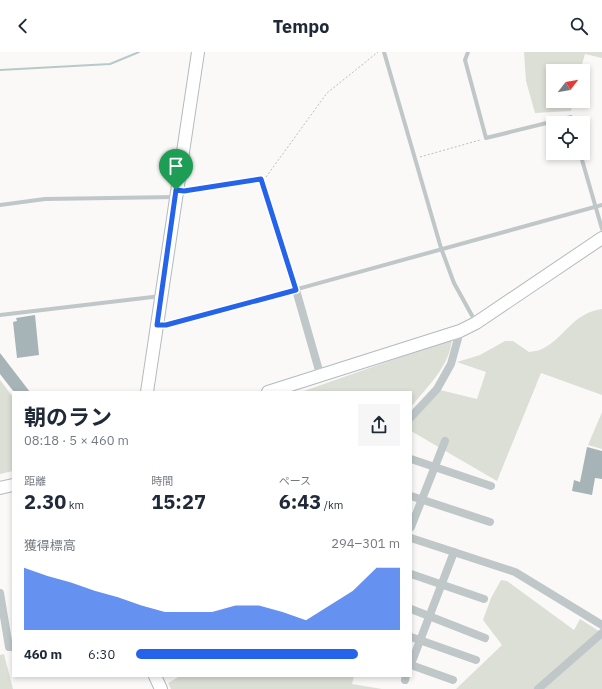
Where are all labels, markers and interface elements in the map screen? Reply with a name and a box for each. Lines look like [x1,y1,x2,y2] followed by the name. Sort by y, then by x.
[12,15,34,37] icon: back
[273,15,329,38] text: Tempo
[568,15,590,37] icon: search
[546,64,590,108] north arrow
[546,64,590,160] map controls
[546,116,590,160] button: locate
[159,149,193,190] pin
[165,155,187,177] icon: arrive
[24,402,112,431] text: 朝のラン
[358,404,400,446] button: share
[24,432,129,449] text: 08:18 · 5 × 460 m
[24,474,46,488] text: 距離
[151,474,173,488] text: 時間
[279,474,311,488] text: ペース
[24,488,66,515] text: 2.30
[151,488,206,515] text: 15:27
[279,488,321,515] text: 6:43
[66,498,84,512] text: km
[321,498,343,512] text: /km
[331,535,400,552] text: 294–301 m
[24,537,76,554] text: 獲得標高
[24,646,62,663] text: 460 m
[88,646,115,663] text: 6:30

